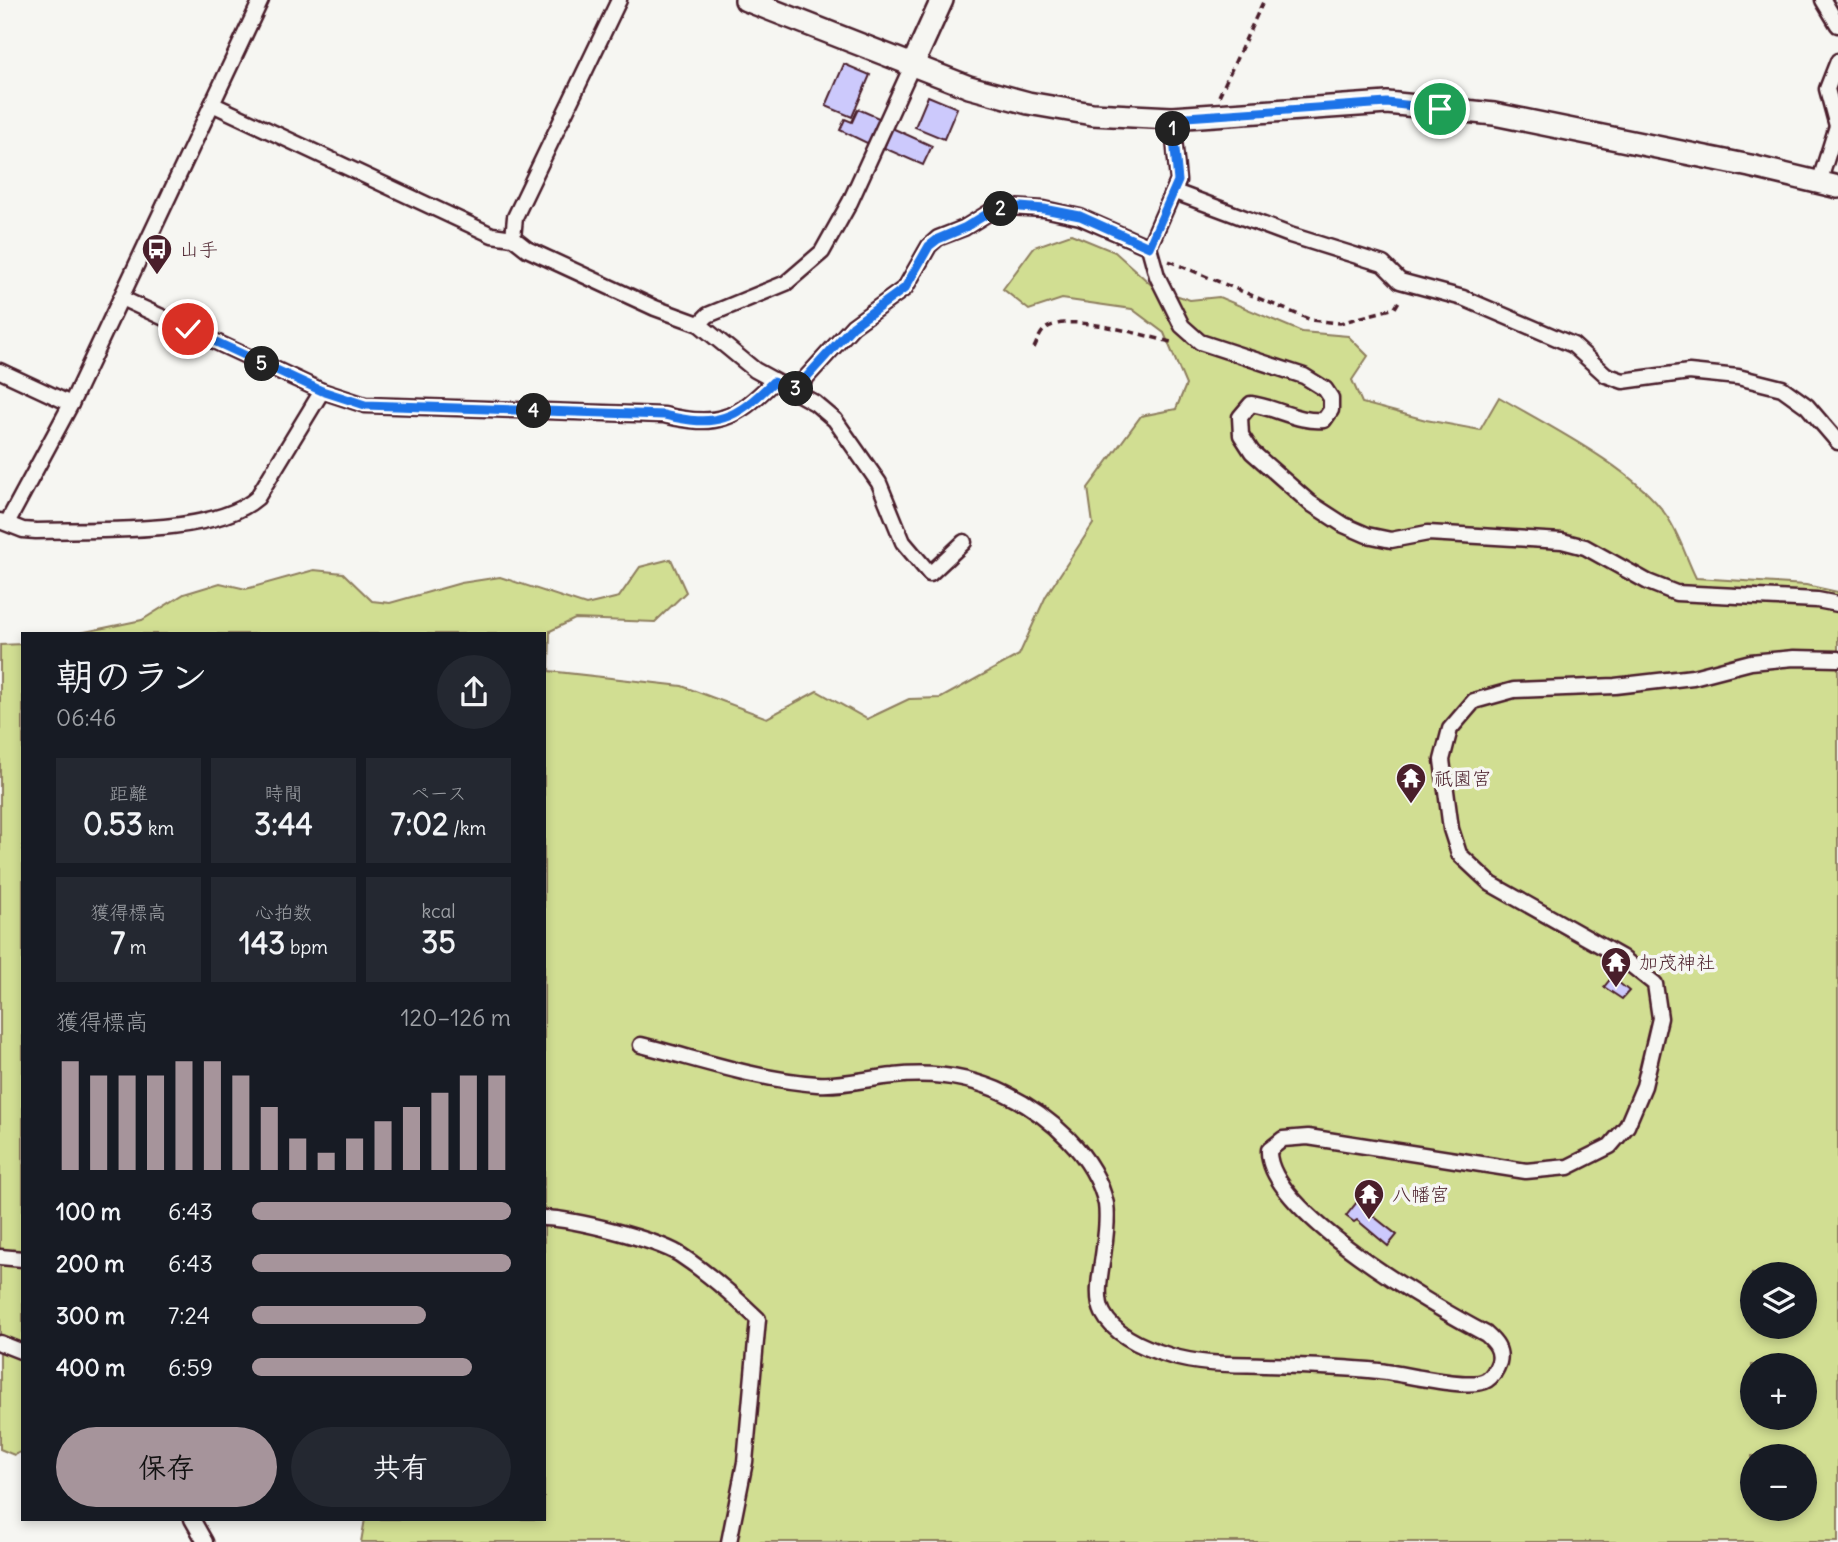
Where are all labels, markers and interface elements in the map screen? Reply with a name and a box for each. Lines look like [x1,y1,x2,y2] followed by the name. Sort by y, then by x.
[1410,79,1470,139] pin
[1421,90,1459,128] icon: arrive
[1156,111,1190,146] pin: 1
[1169,116,1176,140] text: 1
[984,192,1018,227] pin: 2
[995,196,1006,220] text: 2
[140,232,174,276] bus stop icon: 山手
[180,237,218,261] place label: 山手
[158,299,218,359] pin
[169,310,207,348] icon: check
[244,346,280,382] pin: 5
[256,351,267,375] text: 5
[778,372,814,406] pin: 3
[790,376,801,400] text: 3
[516,394,552,428] pin: 4
[528,398,539,422] text: 4
[56,653,208,700] text: 朝のラン
[437,655,511,729] button: share
[56,703,116,732] text: 06:46
[1394,761,1428,805] temple icon: 祇園宮
[1434,766,1491,790] place label: 祇園宮
[109,781,148,805] text: 距離
[264,781,303,805] text: 時間
[411,781,466,805] text: ペース
[83,805,143,843] text: 0.53
[254,805,313,843] text: 3:44
[391,805,448,843] text: 7:02
[143,816,174,840] text: km
[448,816,486,840] text: /km
[421,899,456,923] text: kcal
[90,900,167,924] text: 獲得標高
[255,900,312,924] text: 心拍数
[421,923,456,961] text: 35
[111,924,125,962] text: 7
[239,924,285,962] text: 143
[125,935,146,959] text: m
[285,935,328,959] text: bpm
[1599,945,1633,989] temple icon: 加茂神社
[1639,950,1715,974] place label: 加茂神社
[400,1003,511,1032] text: 120–126 m
[56,1007,148,1036] text: 獲得標高
[1352,1177,1386,1221] temple icon: 八幡宮
[1392,1182,1449,1206] place label: 八幡宮
[56,1197,121,1226] text: 100 m
[168,1197,213,1226] text: 6:43
[56,1249,125,1278] text: 200 m
[168,1249,213,1278] text: 6:43
[1740,1262,1817,1521] map controls
[1740,1262,1817,1339] button: layers
[56,1301,125,1330] text: 300 m
[168,1301,210,1330] text: 7:24
[56,1353,125,1382] text: 400 m
[168,1353,213,1382] text: 6:59
[1740,1353,1817,1430] button: +
[56,1427,277,1507] button: 保存
[291,1427,511,1507] button: 共有
[1740,1444,1817,1521] button: −

